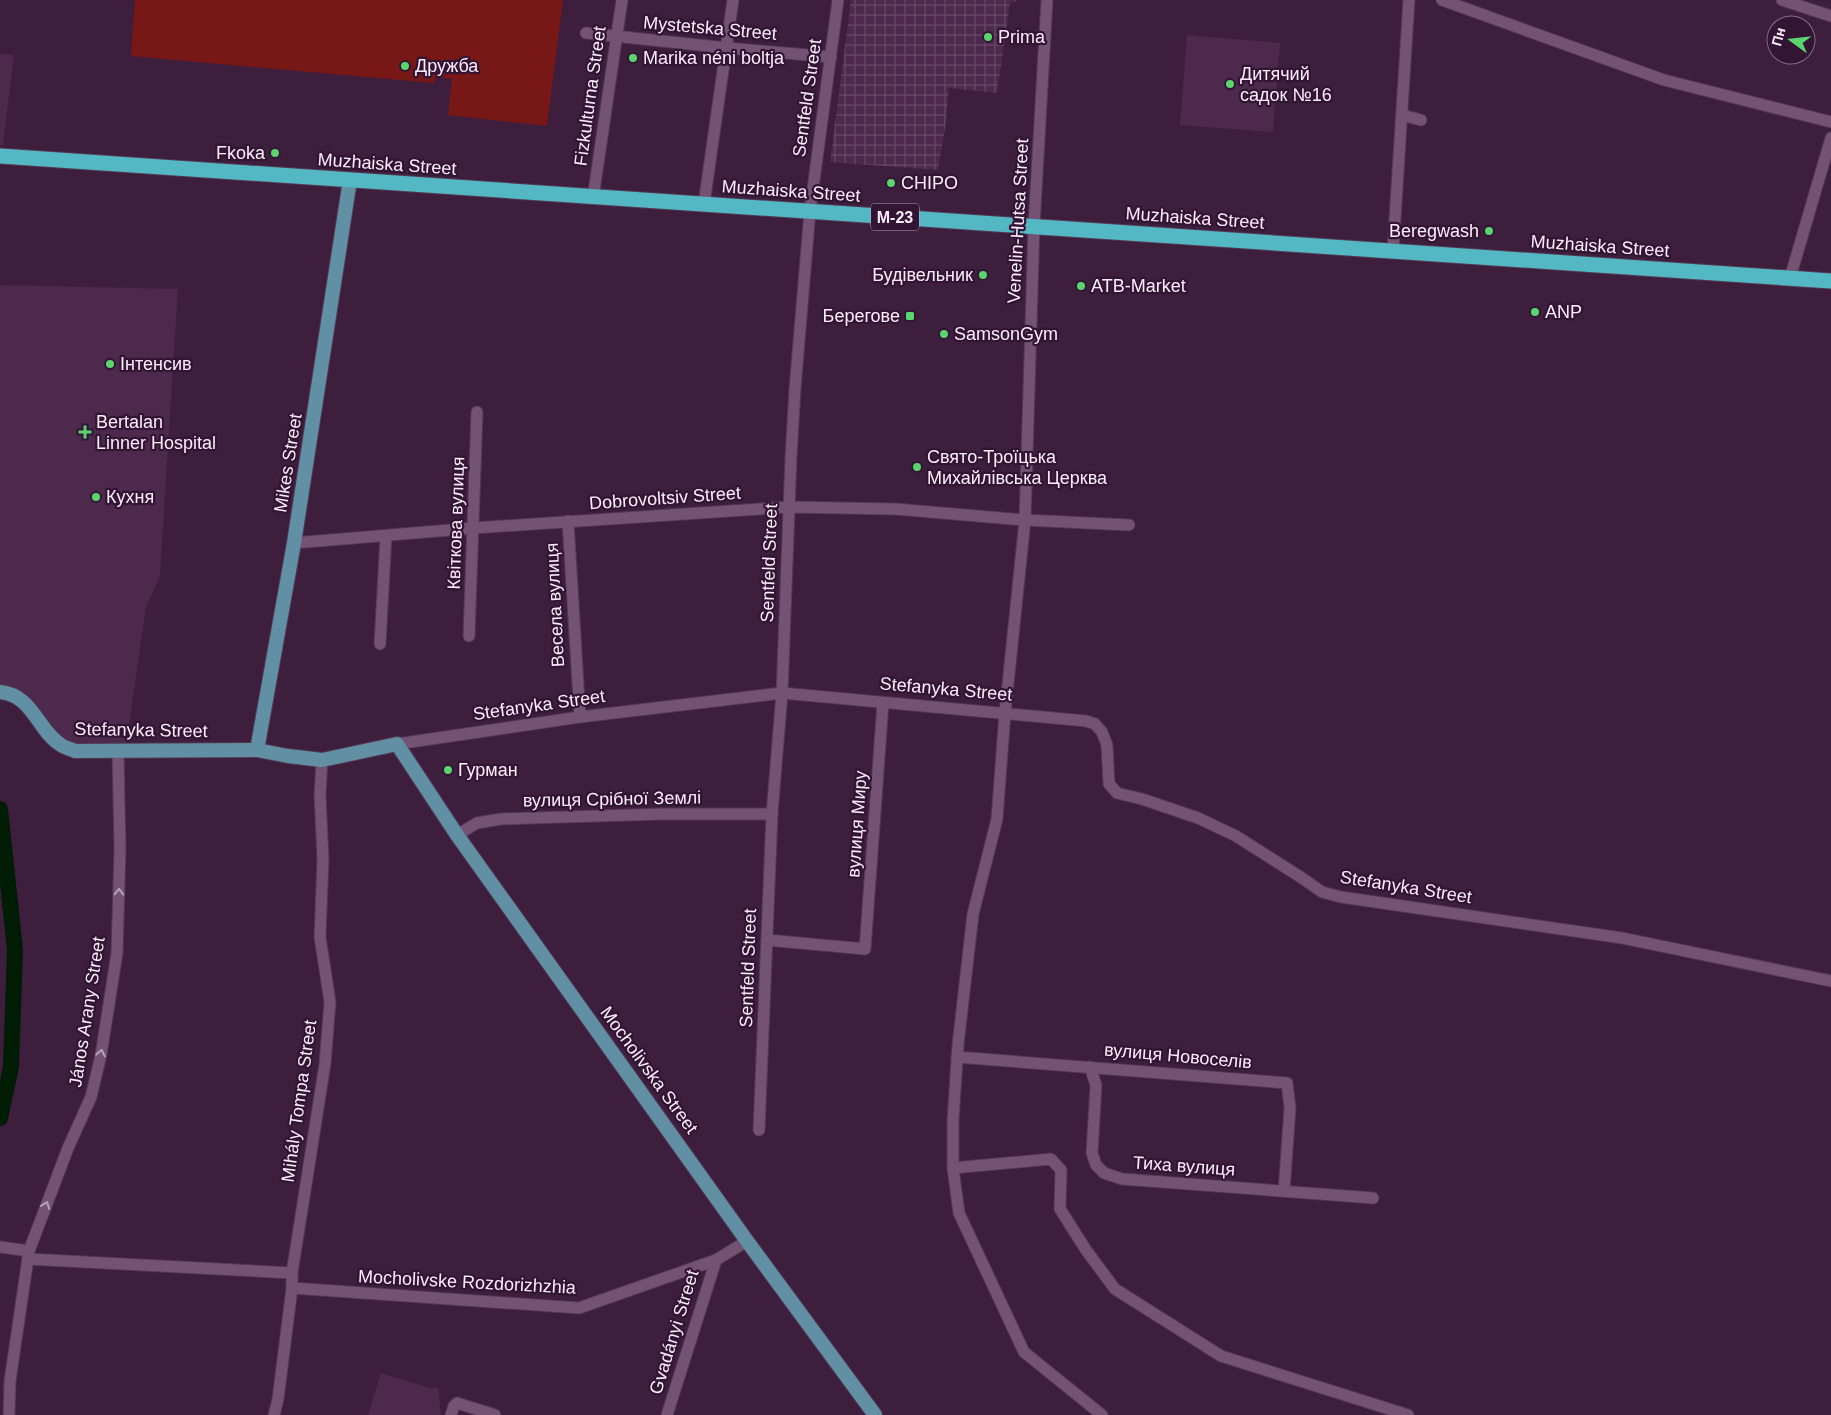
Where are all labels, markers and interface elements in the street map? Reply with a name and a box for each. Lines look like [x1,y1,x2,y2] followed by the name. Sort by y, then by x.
[642,12,778,44] street label: Mystetska Street
[1766,15,1816,65] north arrow
[570,25,610,167] street label: Fizkulturna Street
[1768,26,1789,48] text: Пн
[998,27,1046,47] place label: Prima
[982,31,994,43] marker: Prima
[789,38,825,158] street label: Sentfeld Street
[643,48,785,68] place label: Marika néni boltja
[627,52,639,64] marker: Marika néni boltja
[415,56,479,76] place label: Дружба
[399,60,411,72] marker: Дружба
[1240,64,1332,105] place label: Дитячий садок №16
[1224,78,1236,90] marker: Дитячий садок №16
[1004,138,1032,304] street label: Venelin-Hutsa Street
[216,143,266,163] place label: Fkoka
[269,147,281,159] marker: Fkoka
[317,149,457,179] street label: Muzhaiska Street
[901,173,958,193] place label: CHIPO
[721,176,861,206] street label: Muzhaiska Street
[885,177,897,189] marker: CHIPO
[871,203,919,230] road number: М-23
[1125,203,1265,233] street label: Muzhaiska Street
[1389,221,1479,241] place label: Beregwash
[1483,225,1495,237] marker: Beregwash
[1530,231,1670,261] street label: Muzhaiska Street
[872,265,973,285] place label: Будівельник
[977,269,989,281] marker: Будівельник
[1091,276,1186,296] place label: ATB-Market
[1075,280,1087,292] marker: ATB-Market
[1545,302,1582,322] place label: ANP
[823,306,900,326] place label: Берегове
[1529,306,1541,318] marker: ANP
[904,310,916,322] marker: Берегове
[954,324,1058,344] place label: SamsonGym
[938,328,950,340] marker: SamsonGym
[120,354,192,374] place label: Інтенсив
[104,358,116,370] marker: Інтенсив
[96,412,216,453] place label: Bertalan Linner Hospital
[270,412,306,514] street label: Mikes Street
[78,425,92,439] marker: Bertalan Linner Hospital
[927,447,1108,488] place label: Свято-Троїцька Михайлівська Церква
[444,456,468,590] street label: Квіткова вулиця
[911,461,923,473] marker: Свято-Троїцька Михайлівська Церква
[588,483,742,513] street label: Dobrovoltsiv Street
[106,487,154,507] place label: Кухня
[90,491,102,503] marker: Кухня
[757,503,781,623] street label: Sentfeld Street
[542,542,568,668] street label: Весела вулиця
[879,673,1013,705] street label: Stefanyka Street
[472,686,606,724] street label: Stefanyka Street
[74,719,208,741] street label: Stefanyka Street
[458,760,518,780] place label: Гурман
[442,764,454,776] marker: Гурман
[843,770,871,878] street label: вулиця Миру
[523,787,701,811] street label: вулиця Срібної Землі
[1339,867,1473,907] street label: Stefanyka Street
[114,887,124,895] one-way arrow
[736,908,760,1028] street label: Sentfeld Street
[65,935,109,1089] street label: János Arany Street
[596,1003,702,1137] street label: Mocholivska Street
[278,1019,320,1183] street label: Mihály Tompa Street
[1103,1040,1253,1072] street label: вулиця Новоселів
[95,1048,105,1057] one-way arrow
[1132,1152,1236,1180] street label: Тиха вулиця
[40,1201,50,1210] one-way arrow
[358,1266,577,1298] street label: Mocholivske Rozdorizhzhia
[646,1267,702,1397] street label: Gvadányi Street

